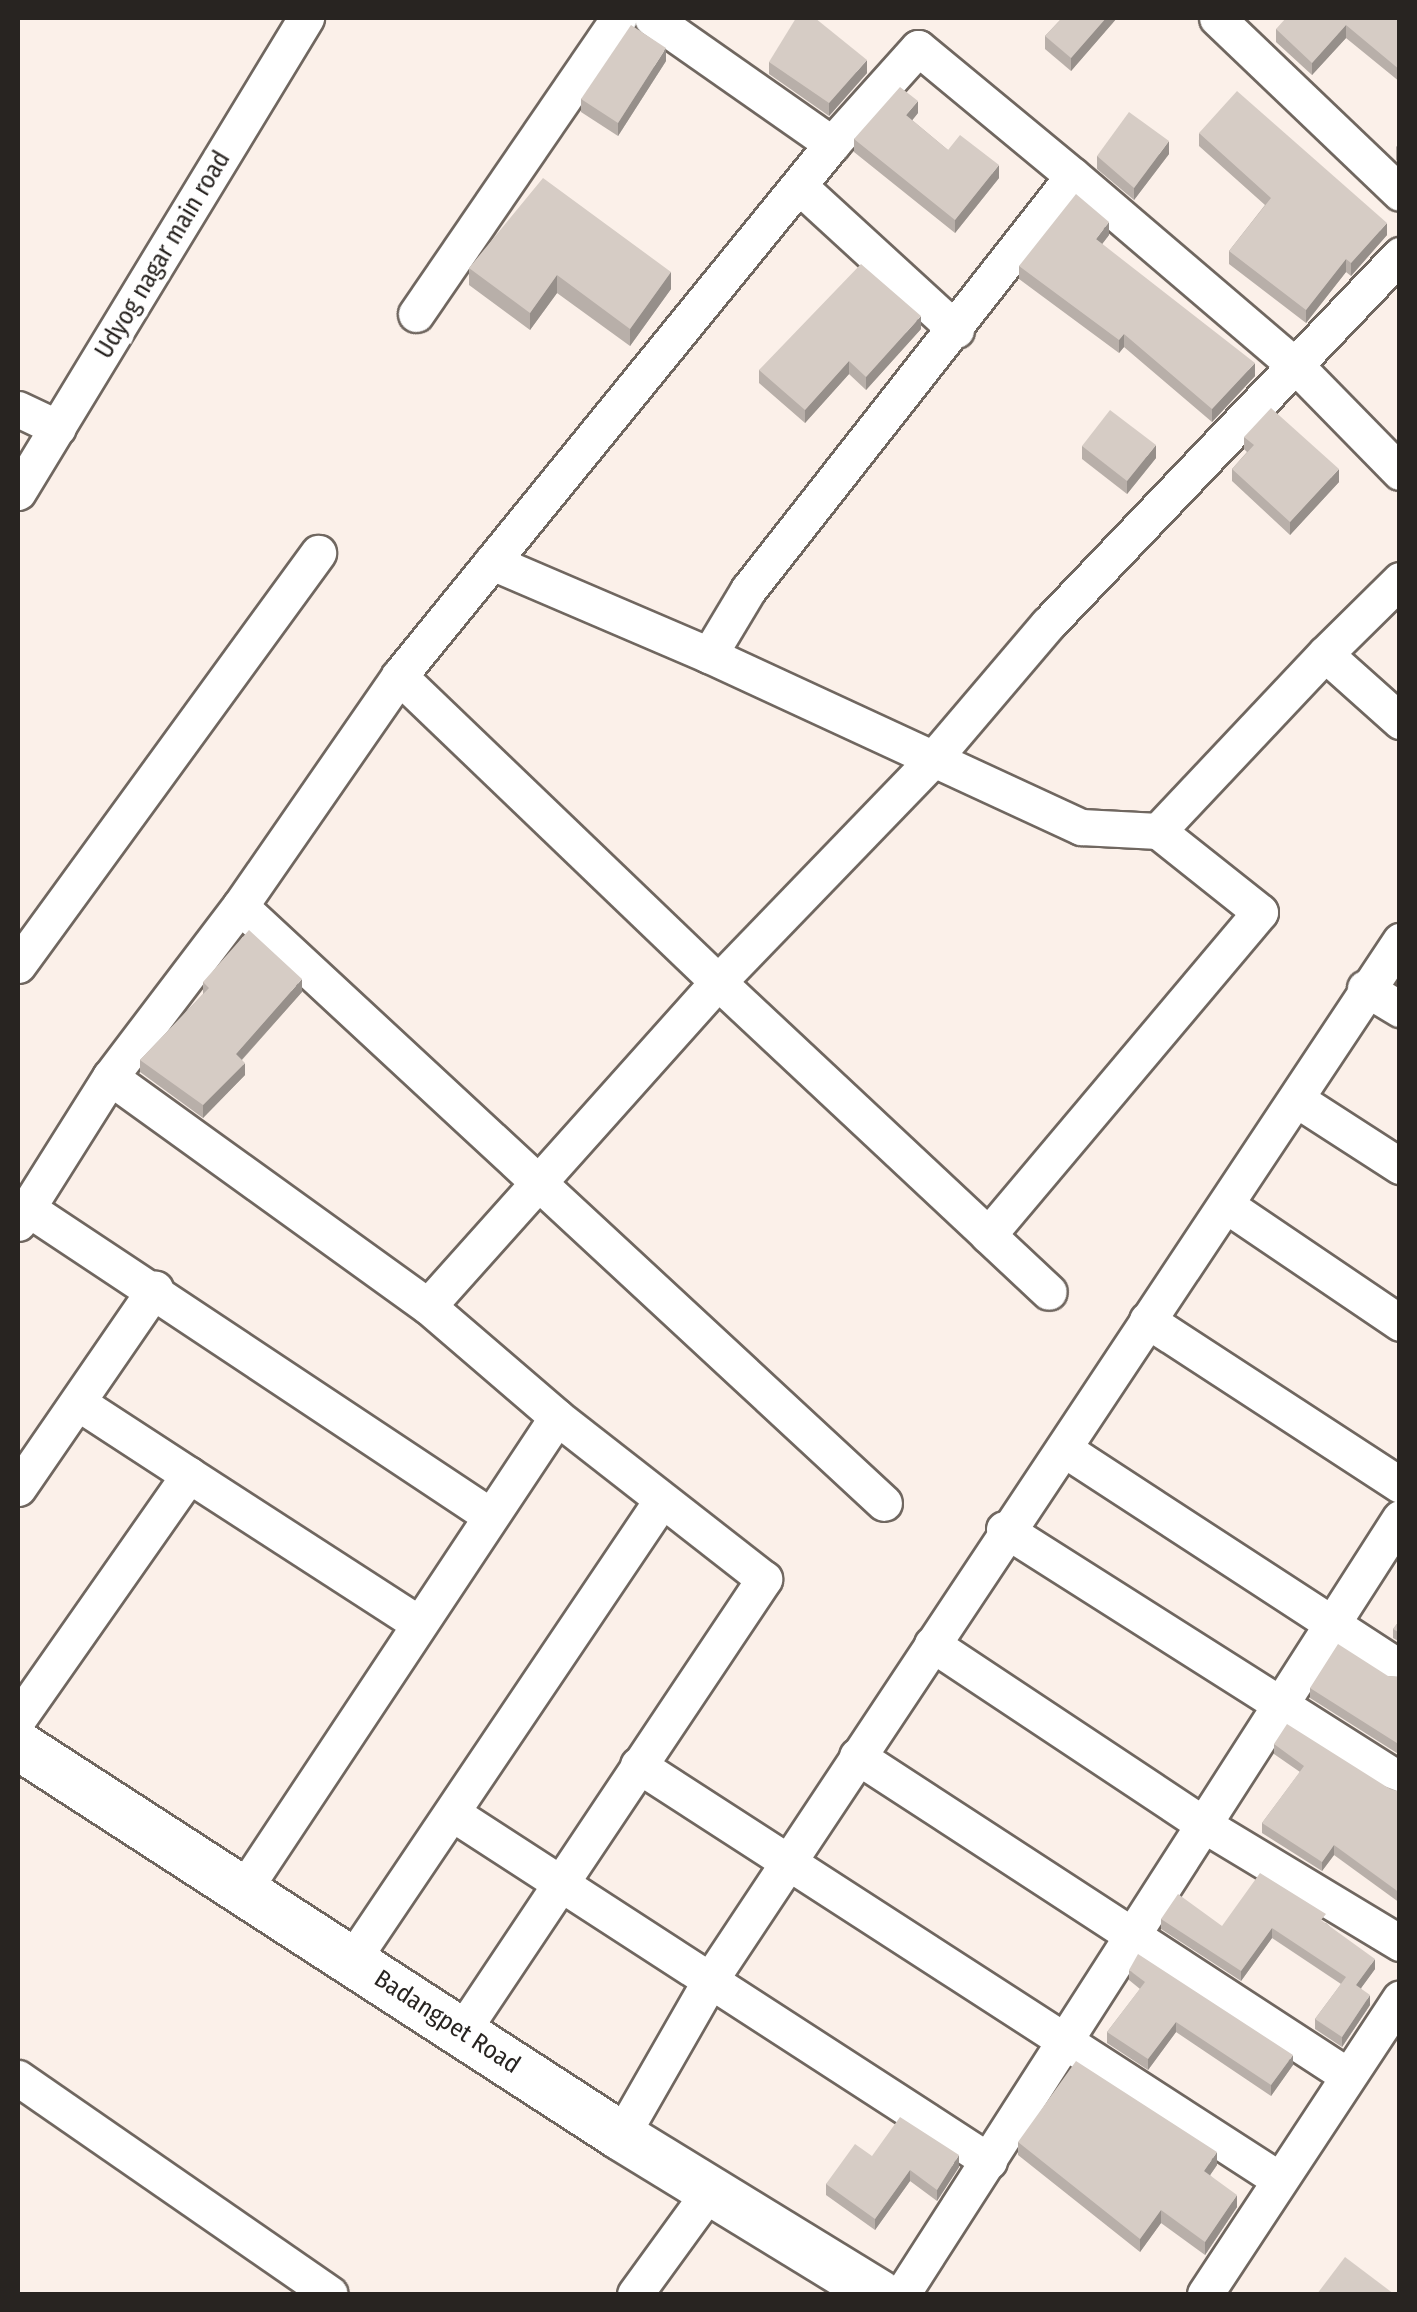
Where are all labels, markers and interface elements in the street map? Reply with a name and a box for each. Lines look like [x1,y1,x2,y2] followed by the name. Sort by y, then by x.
[89,146,237,364] street label: Udyog nagar main road
[368,1964,526,2080] street label: Badangpet Road

